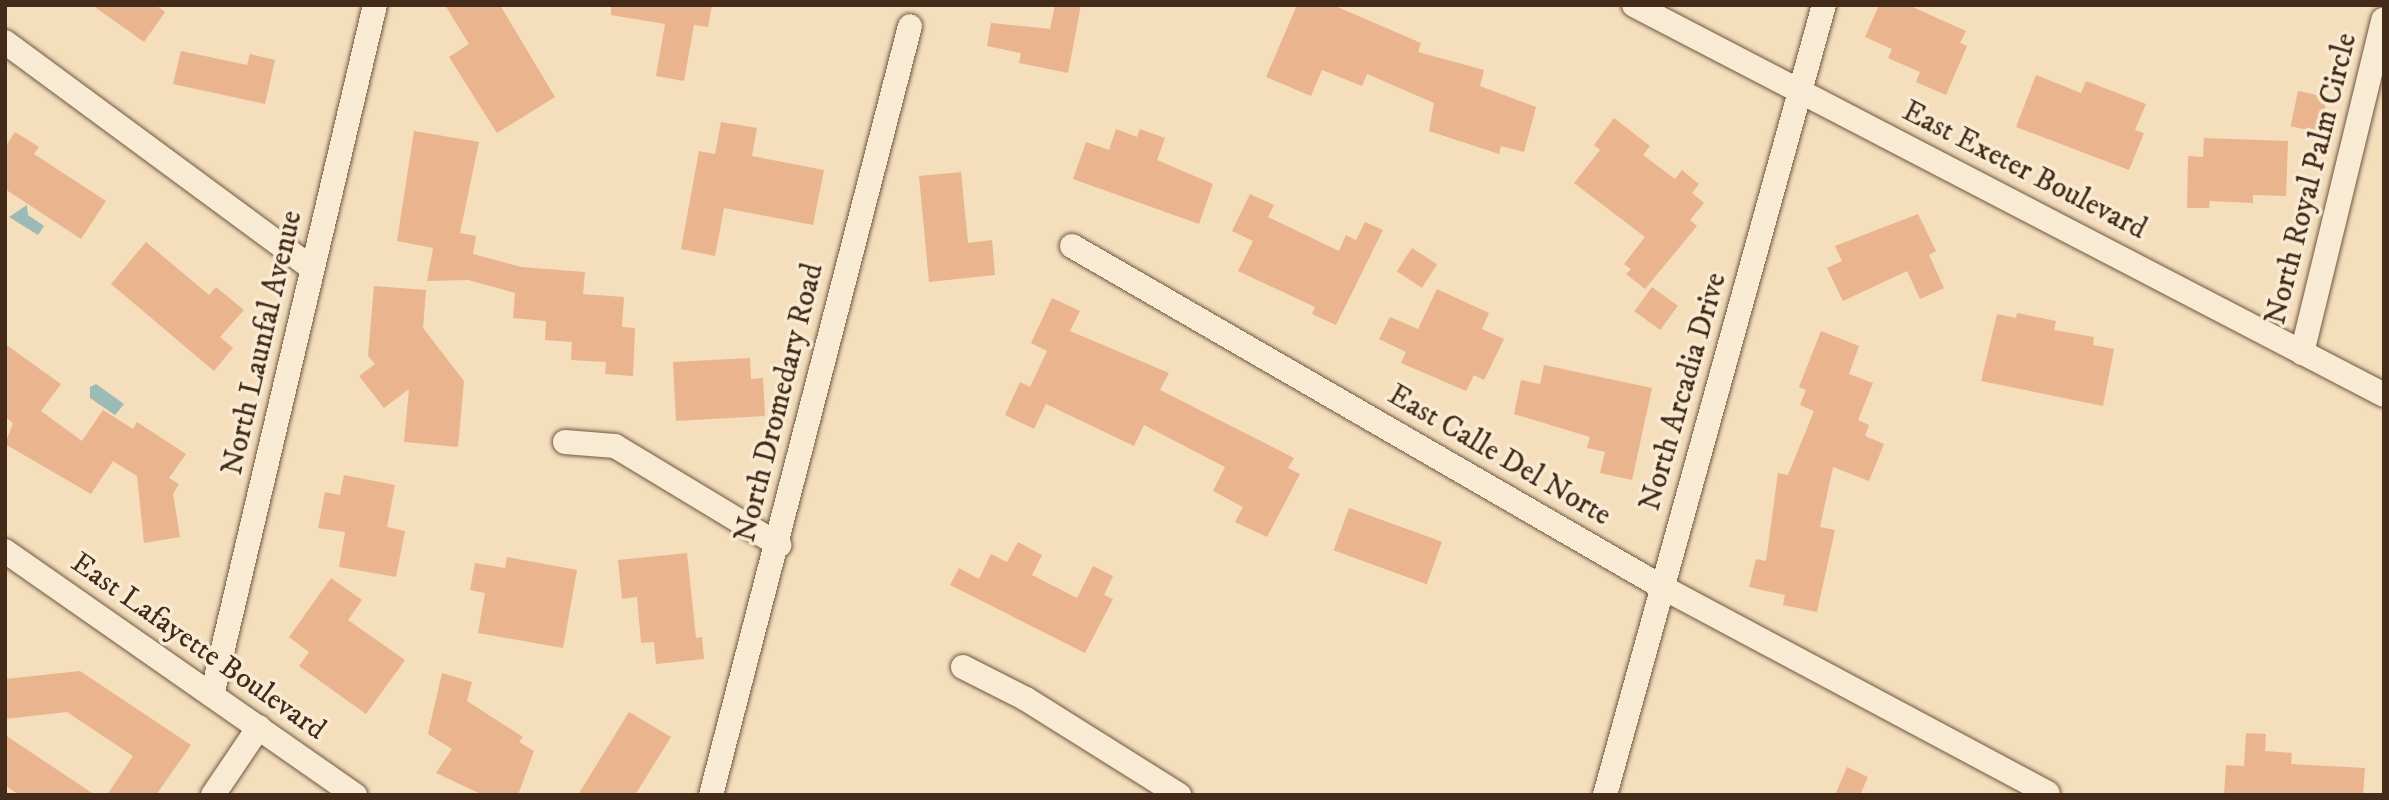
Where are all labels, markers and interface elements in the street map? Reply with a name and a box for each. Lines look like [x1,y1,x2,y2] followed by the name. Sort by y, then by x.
[2258,29,2366,329] street label: North Royal Palm Circle
[1896,94,2152,248] street label: East Exeter Boulevard
[215,207,311,479] street label: North Launfal Avenue
[728,260,832,546] street label: North Dromedary Road
[1633,269,1735,515] street label: North Arcadia Drive
[1381,378,1617,534] street label: East Calle Del Norte
[64,545,332,749] street label: East Lafayette Boulevard

